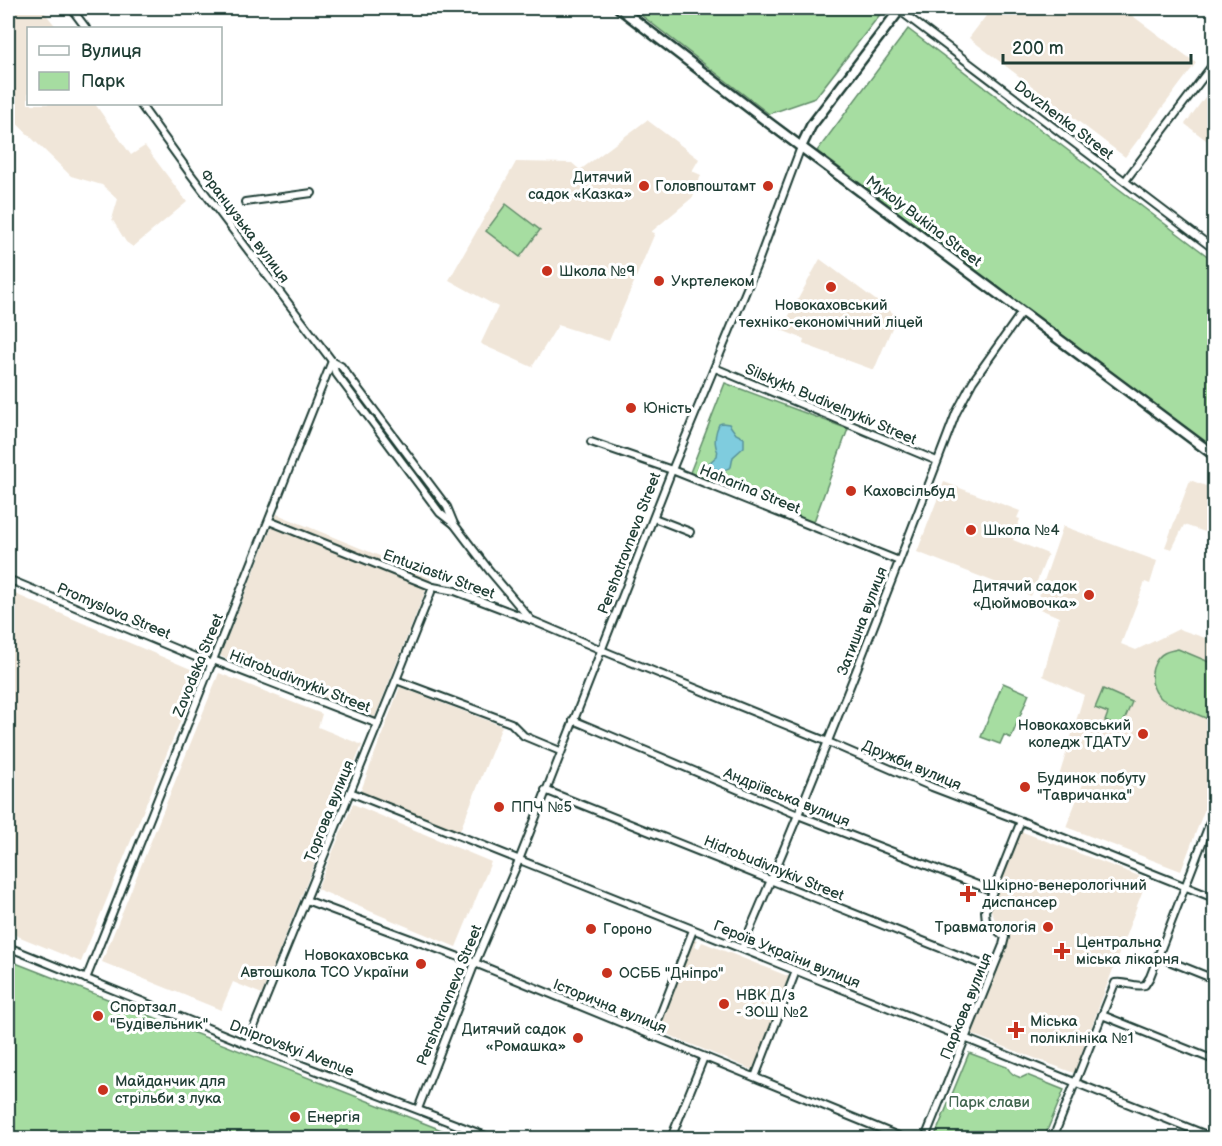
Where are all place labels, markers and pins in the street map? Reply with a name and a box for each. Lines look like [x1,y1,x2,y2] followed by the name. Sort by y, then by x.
[528,168,632,204] place label: Дитячий садок «Казка»
[655,177,756,196] place label: Головпоштамт
[637,179,651,193] marker: Дитячий садок «Казка»
[761,179,775,193] marker: Головпоштамт
[559,262,635,281] place label: Школа №9
[540,264,554,278] marker: Школа №9
[671,272,755,291] place label: Укртелеком
[652,274,666,288] marker: Укртелеком
[824,280,838,294] marker: Новокаховський техніко-економічний ліцей
[739,296,923,332] place label: Новокаховський техніко-економічний ліцей
[643,399,692,418] place label: Юність
[624,401,638,415] marker: Юність
[863,482,955,501] place label: Каховсільбуд
[844,484,858,498] marker: Каховсільбуд
[983,521,1060,540] place label: Школа №4
[964,523,978,537] marker: Школа №4
[973,577,1077,613] place label: Дитячий садок «Дюймовочка»
[1082,588,1096,602] marker: Дитячий садок «Дюймовочка»
[1018,716,1131,752] place label: Новокаховський коледж ТДАТУ
[1136,727,1150,741] marker: Новокаховський коледж ТДАТУ
[1037,769,1146,805] place label: Будинок побуту "Тавричанка"
[1018,780,1032,794] marker: Будинок побуту "Тавричанка"
[511,798,572,817] place label: ППЧ №5
[492,800,506,814] marker: ППЧ №5
[982,876,1147,912] place label: Шкірно-венерологічний диспансер
[959,885,977,903] marker: Шкірно-венерологічний диспансер
[935,918,1036,937] place label: Травматологія
[603,920,652,939] place label: Гороно
[1041,920,1055,934] marker: Травматологія
[584,922,598,936] marker: Гороно
[1076,933,1179,969] place label: Центральна міська лікарня
[1053,942,1071,960] marker: Центральна міська лікарня
[240,946,409,982] place label: Новокаховська Автошкола ТСО України
[414,957,428,971] marker: Новокаховська Автошкола ТСО України
[619,964,724,983] place label: ОСББ "Днiпро"
[600,966,614,980] marker: ОСББ "Днiпро"
[736,986,808,1022] place label: НВК Д/з - ЗОШ №2
[717,997,731,1011] marker: НВК Д/з - ЗОШ №2
[110,998,208,1034] place label: Спортзал "Будівельник"
[91,1009,105,1023] marker: Спортзал "Будівельник"
[1030,1012,1133,1048] place label: Міська поліклініка №1
[462,1020,566,1056] place label: Дитячий садок «Ромашка»
[1007,1021,1025,1039] marker: Міська поліклініка №1
[571,1031,585,1045] marker: Дитячий садок «Ромашка»
[115,1072,226,1108] place label: Майданчик для стрільби з лука
[96,1083,110,1097] marker: Майданчик для стрільби з лука
[307,1108,360,1127] place label: Енергія
[288,1110,302,1124] marker: Енергія

